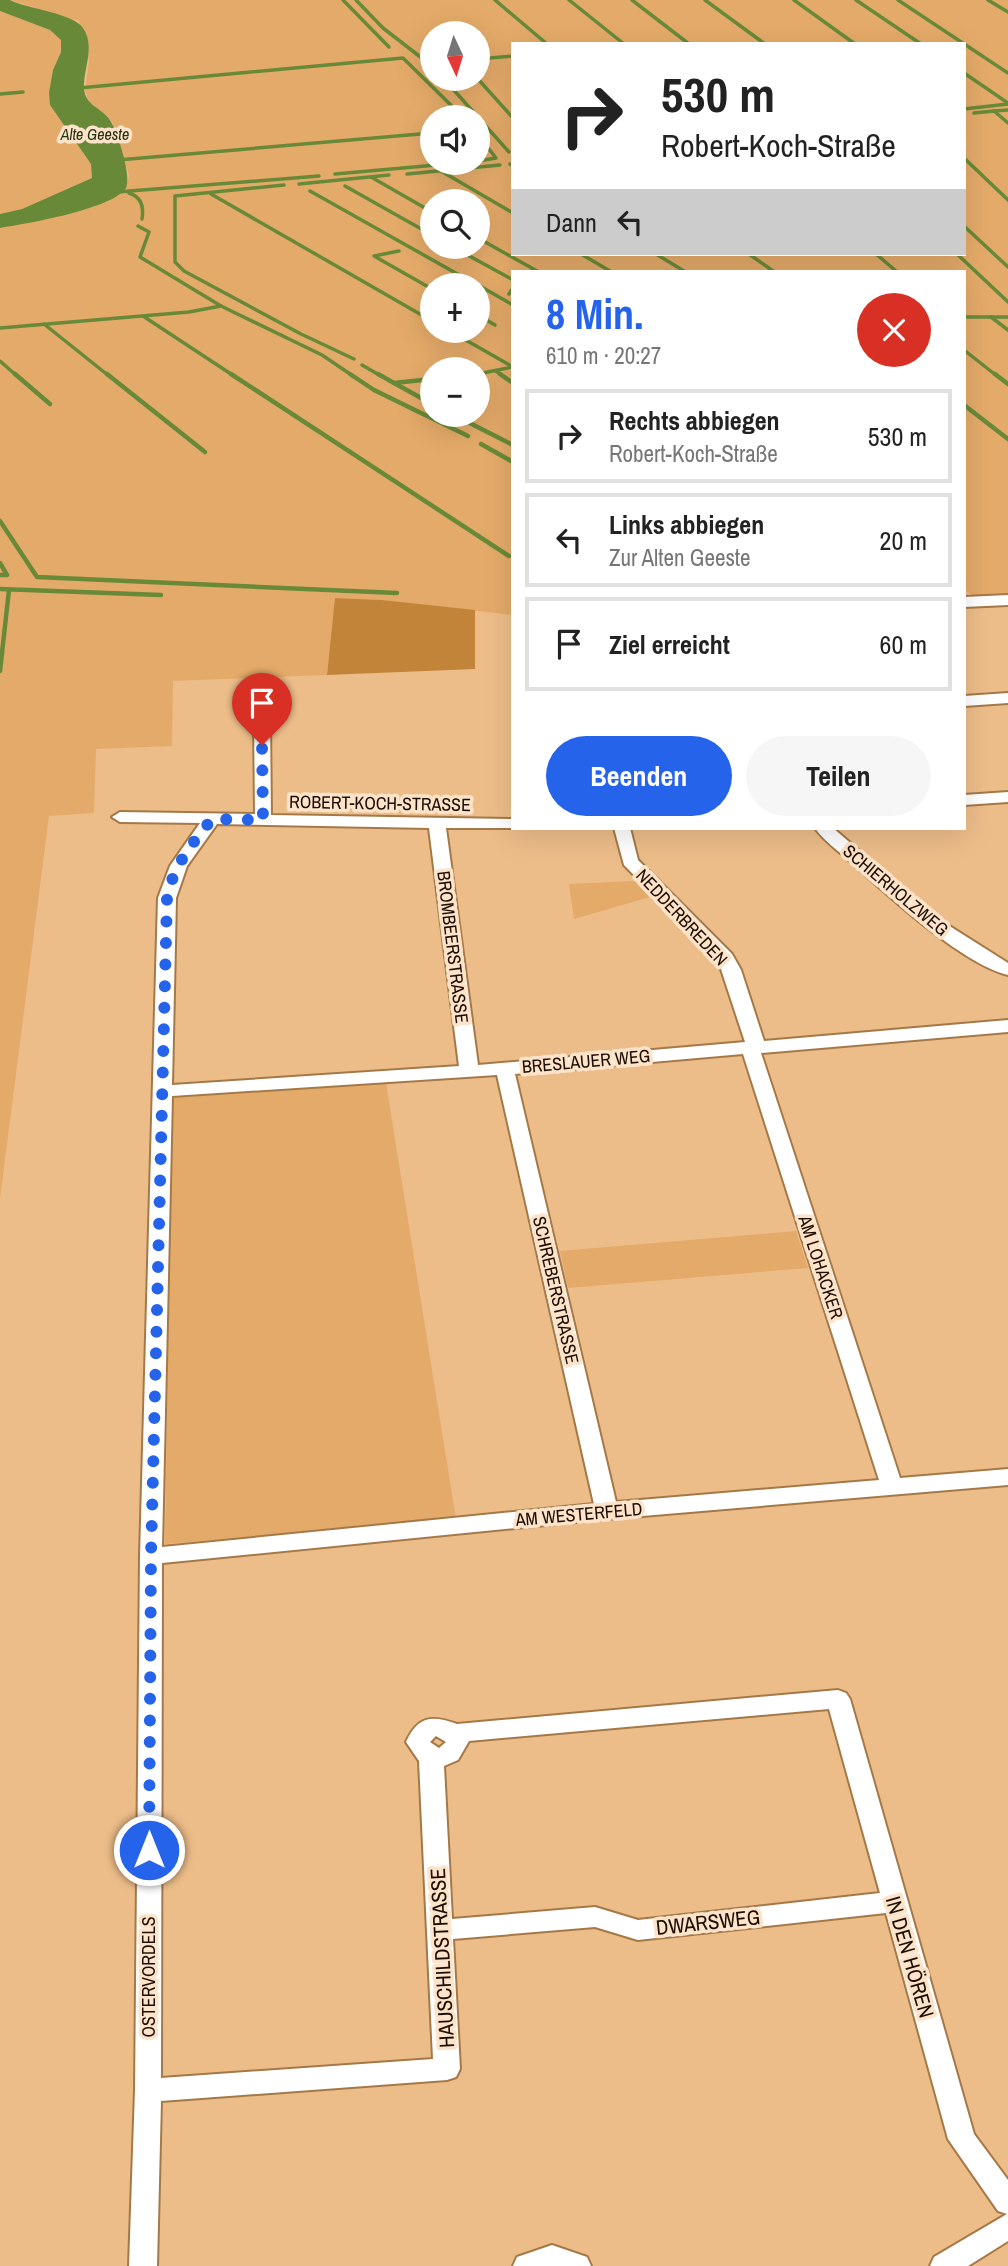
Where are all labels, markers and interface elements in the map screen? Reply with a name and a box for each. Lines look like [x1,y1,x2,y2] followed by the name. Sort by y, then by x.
[420,21,490,91] north arrow
[420,21,490,427] map controls
[661,61,775,127] text: 530 m
[546,70,637,161] icon: right
[420,105,490,175] button: sound
[60,123,129,145] water label: Alte Geeste
[661,124,896,167] text: Robert-Koch-Straße
[420,189,490,259] button: search
[611,203,649,241] icon: left
[546,205,597,240] text: Dann
[420,273,490,343] button: +
[546,286,644,342] text: 8 Min.
[857,293,931,367] button: close
[546,340,661,371] text: 610 m · 20:27
[420,357,490,427] button: −
[609,403,780,438] text: Rechts abbiegen
[550,417,588,455] icon: right
[868,419,927,454] text: 530 m
[609,438,778,469] text: Robert-Koch-Straße
[609,507,764,542] text: Links abbiegen
[550,521,588,559] icon: left
[880,523,927,558] text: 20 m
[609,542,751,573] text: Zur Alten Geeste
[550,625,588,663] icon: arrive
[609,627,730,662] text: Ziel erreicht
[880,627,927,662] text: 60 m
[232,673,292,745] pin
[243,684,281,722] icon: arrive
[546,736,732,816] button: Beenden
[746,736,931,816] button: Teilen
[289,789,471,817] street label: ROBERT-KOCH-STRASSE
[838,839,954,941] street label: SCHIERHOLZWEG
[631,863,733,971] street label: NEDDERBREDEN
[431,869,475,1025] street label: BROMBEERSTRASSE
[521,1043,651,1079] street label: BRESLAUER WEG
[792,1211,850,1322] street label: AM LOHACKER
[527,1214,585,1366] street label: SCHREBERSTRASSE
[514,1496,643,1532] street label: AM WESTERFELD
[112,1813,186,1887] position arrow
[423,1867,461,2049] street label: HAUSCHILDSTRASSE
[879,1893,941,2021] street label: IN DEN HÖREN
[654,1902,762,1942] street label: DWARSWEG
[136,1916,161,2038] street label: OSTERVORDELS

